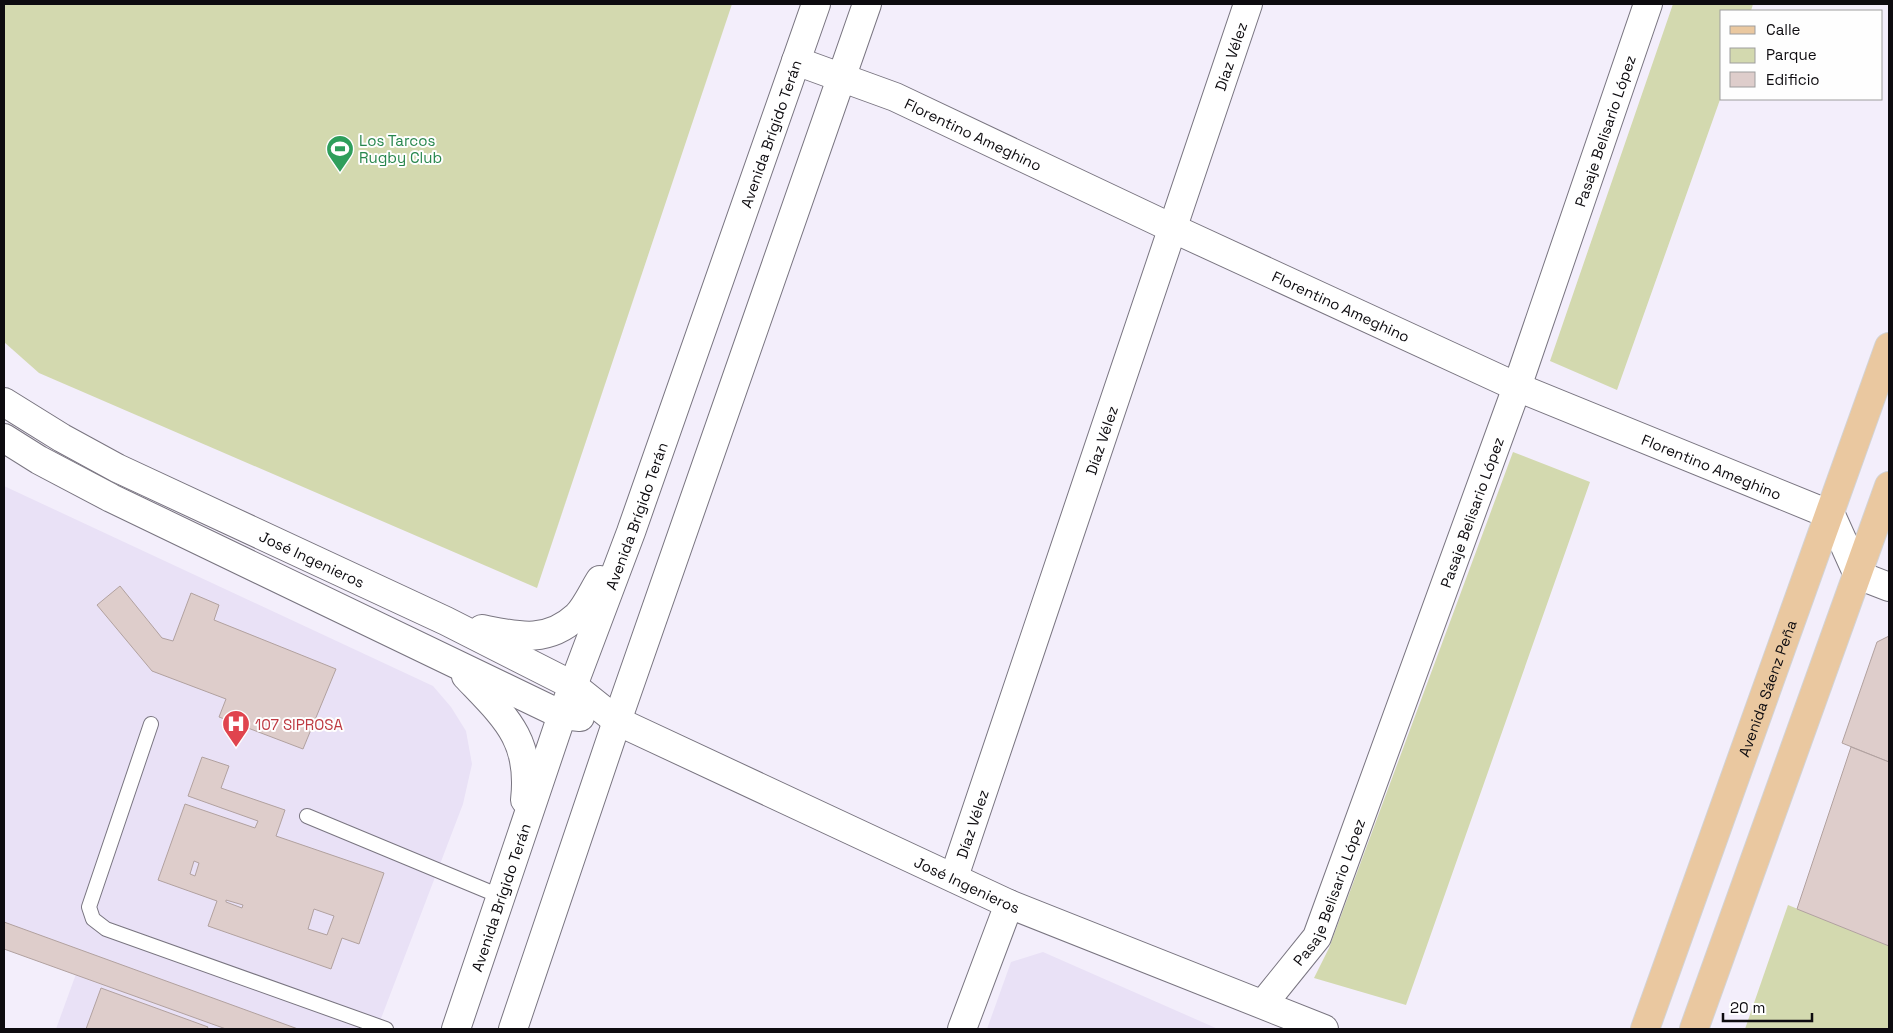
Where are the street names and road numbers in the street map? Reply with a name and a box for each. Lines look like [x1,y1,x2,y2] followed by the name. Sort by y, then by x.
[1210,19,1251,93] street label: Díaz Vélez
[1570,53,1639,209] street label: Pasaje Belisario López
[736,57,805,210] street label: Avenida Brígido Terán
[902,94,1045,175] street label: Florentino Ameghino
[1269,266,1413,346] street label: Florentino Ameghino
[1081,403,1122,477] street label: Díaz Vélez
[1639,429,1785,503] street label: Florentino Ameghino
[1435,434,1508,590] street label: Pasaje Belisario López
[601,439,671,592] street label: Avenida Brígido Terán
[256,526,368,591] street label: José Ingenieros
[1734,617,1800,759] street label: Avenida Sáenz Peña
[951,787,992,861] street label: Díaz Vélez
[1289,816,1369,969] street label: Pasaje Belisario López
[467,821,534,974] street label: Avenida Brígido Terán
[911,852,1023,917] street label: José Ingenieros

